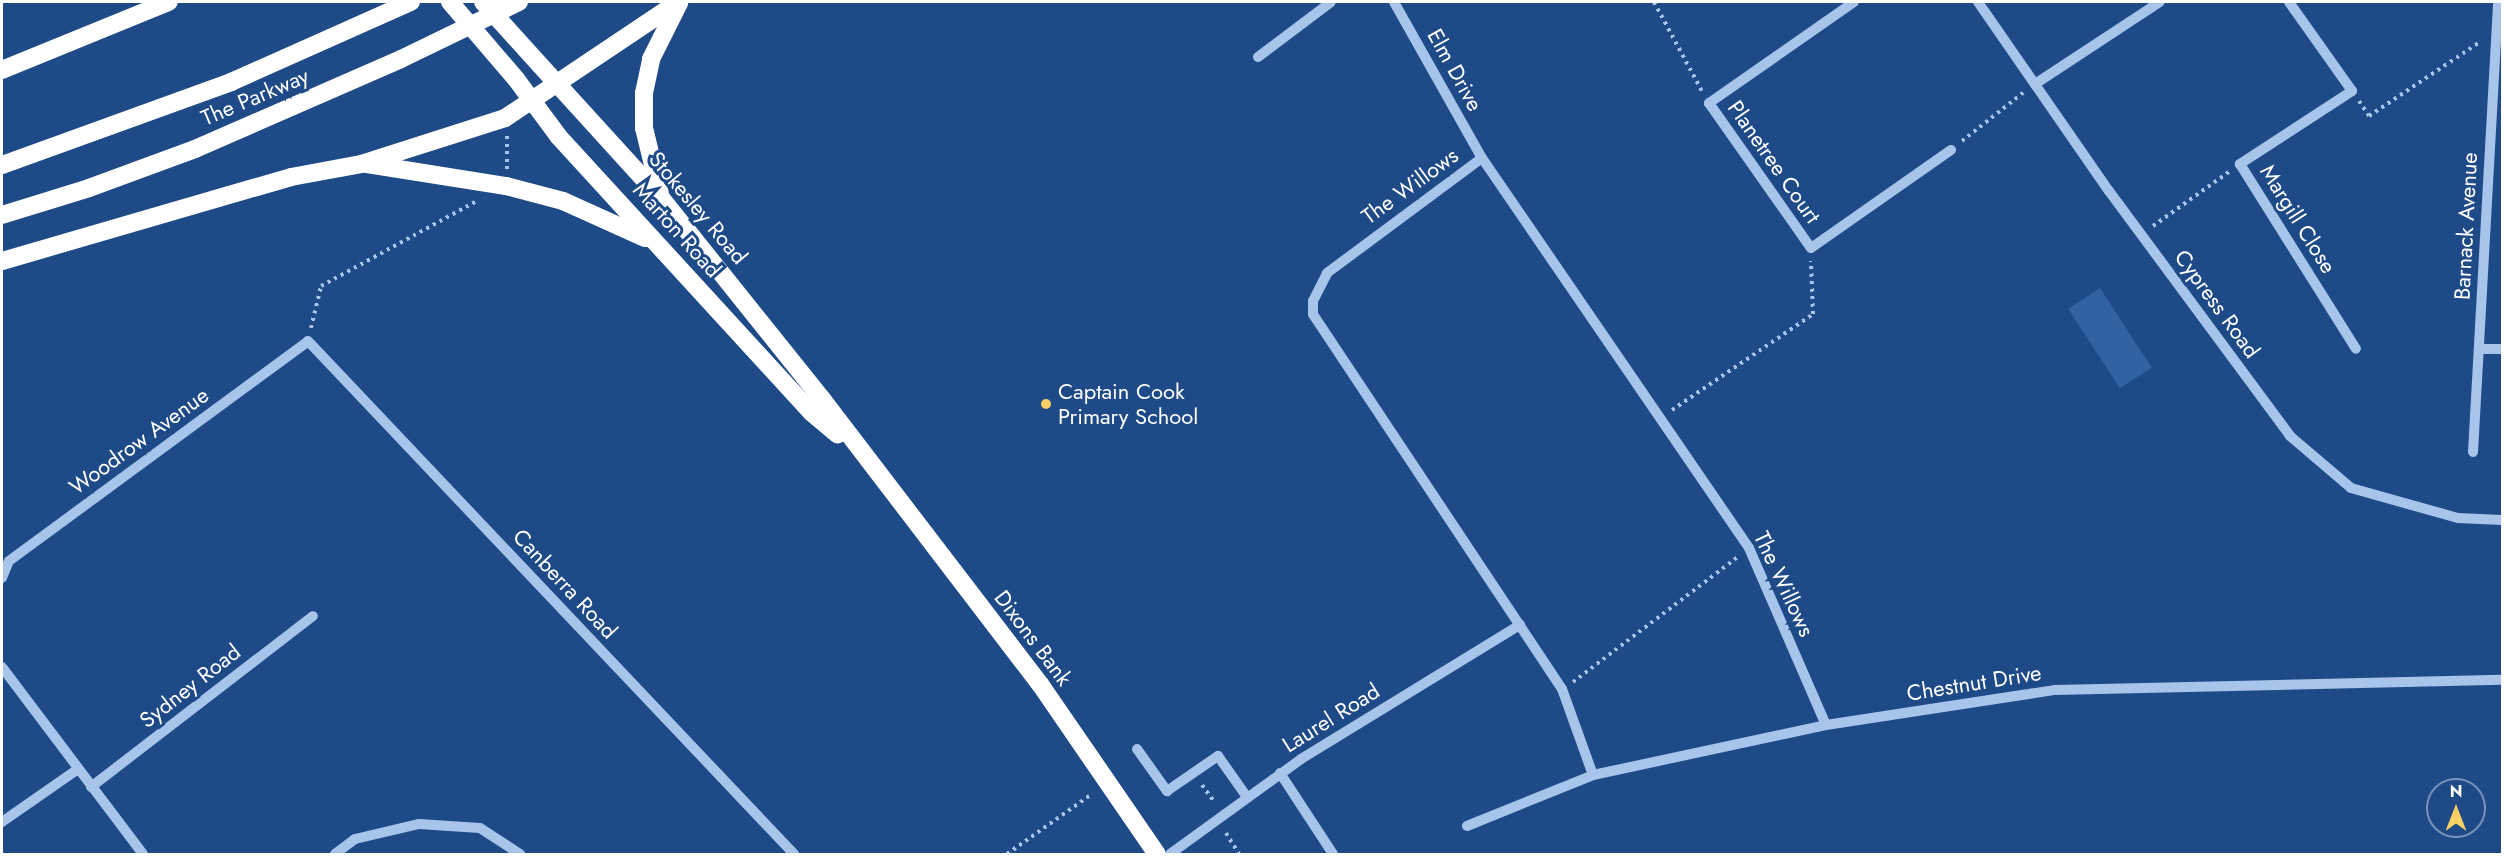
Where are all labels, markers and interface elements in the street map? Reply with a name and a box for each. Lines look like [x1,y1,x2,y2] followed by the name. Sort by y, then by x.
[1422,24,1488,116] street label: Elm Drive
[197,63,313,131] street label: The Parkway
[1722,96,1826,228] street label: Planetree Court
[1357,142,1463,230] street label: The Willows
[643,146,753,270] street label: Stokesley Road
[2449,151,2483,301] street label: Barnack Avenue
[2254,160,2342,278] street label: Margill Close
[627,177,727,283] street label: Marton Road
[2169,245,2265,363] street label: Cypress Road
[1058,378,1198,430] place label: Captain Cook Primary School
[64,382,214,500] street label: Woodrow Avenue
[1039,397,1053,411] marker: Captain Cook Primary School
[507,524,623,644] street label: Canberra Road
[1748,527,1820,641] street label: The Willows
[989,585,1077,691] street label: Dixons Bank
[134,638,246,734] street label: Sydney Road
[1905,659,2043,707] street label: Chestnut Drive
[1277,678,1385,758] street label: Laurel Road
[2426,778,2486,838] north arrow
[2450,780,2462,803] text: N

